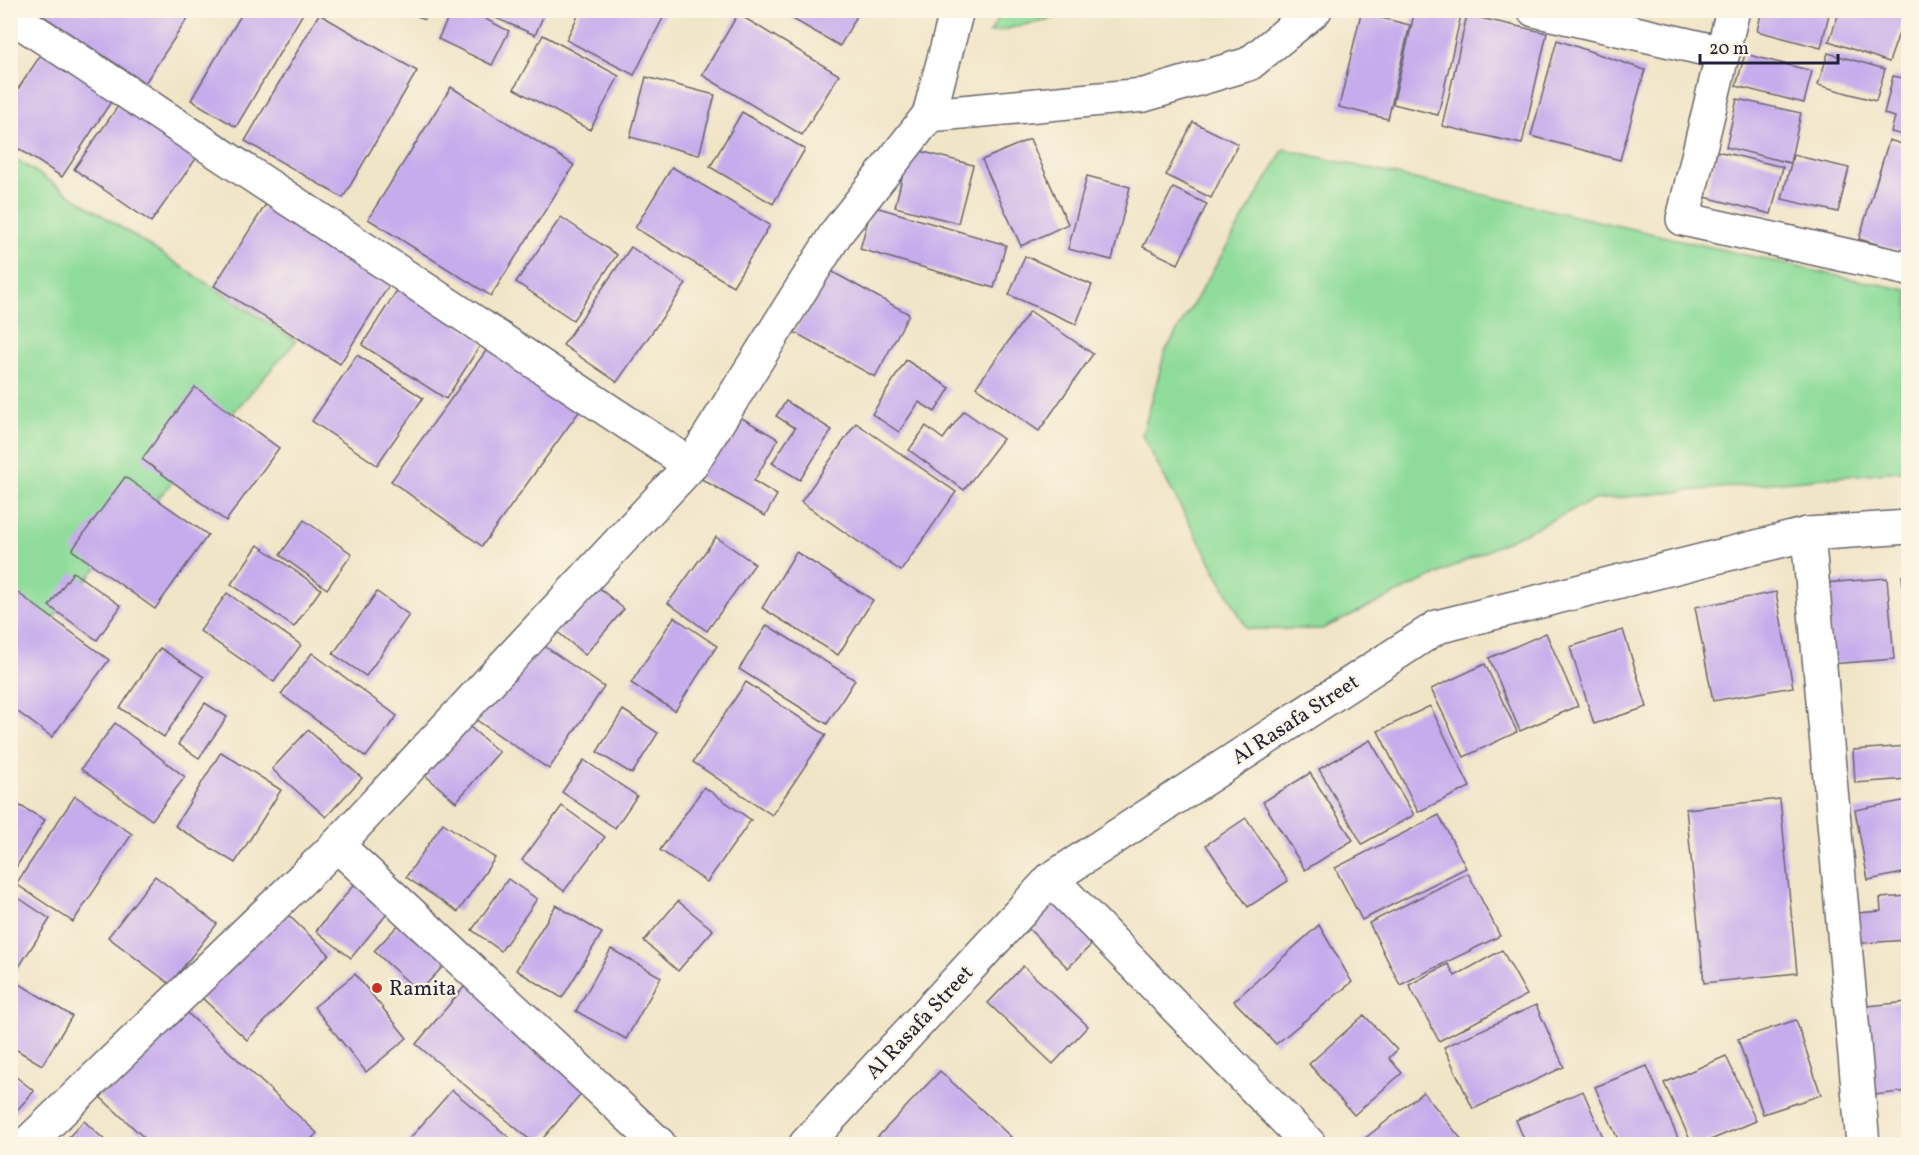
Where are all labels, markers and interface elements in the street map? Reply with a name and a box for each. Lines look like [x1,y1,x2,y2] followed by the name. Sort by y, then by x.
[1700,27,1838,65] scale bar
[1709,37,1749,62] text: 20 m
[1227,668,1365,772] street label: Al Rasafa Street
[860,960,981,1086] street label: Al Rasafa Street
[389,975,457,1004] place label: Ramita
[370,981,384,995] marker: Ramita

